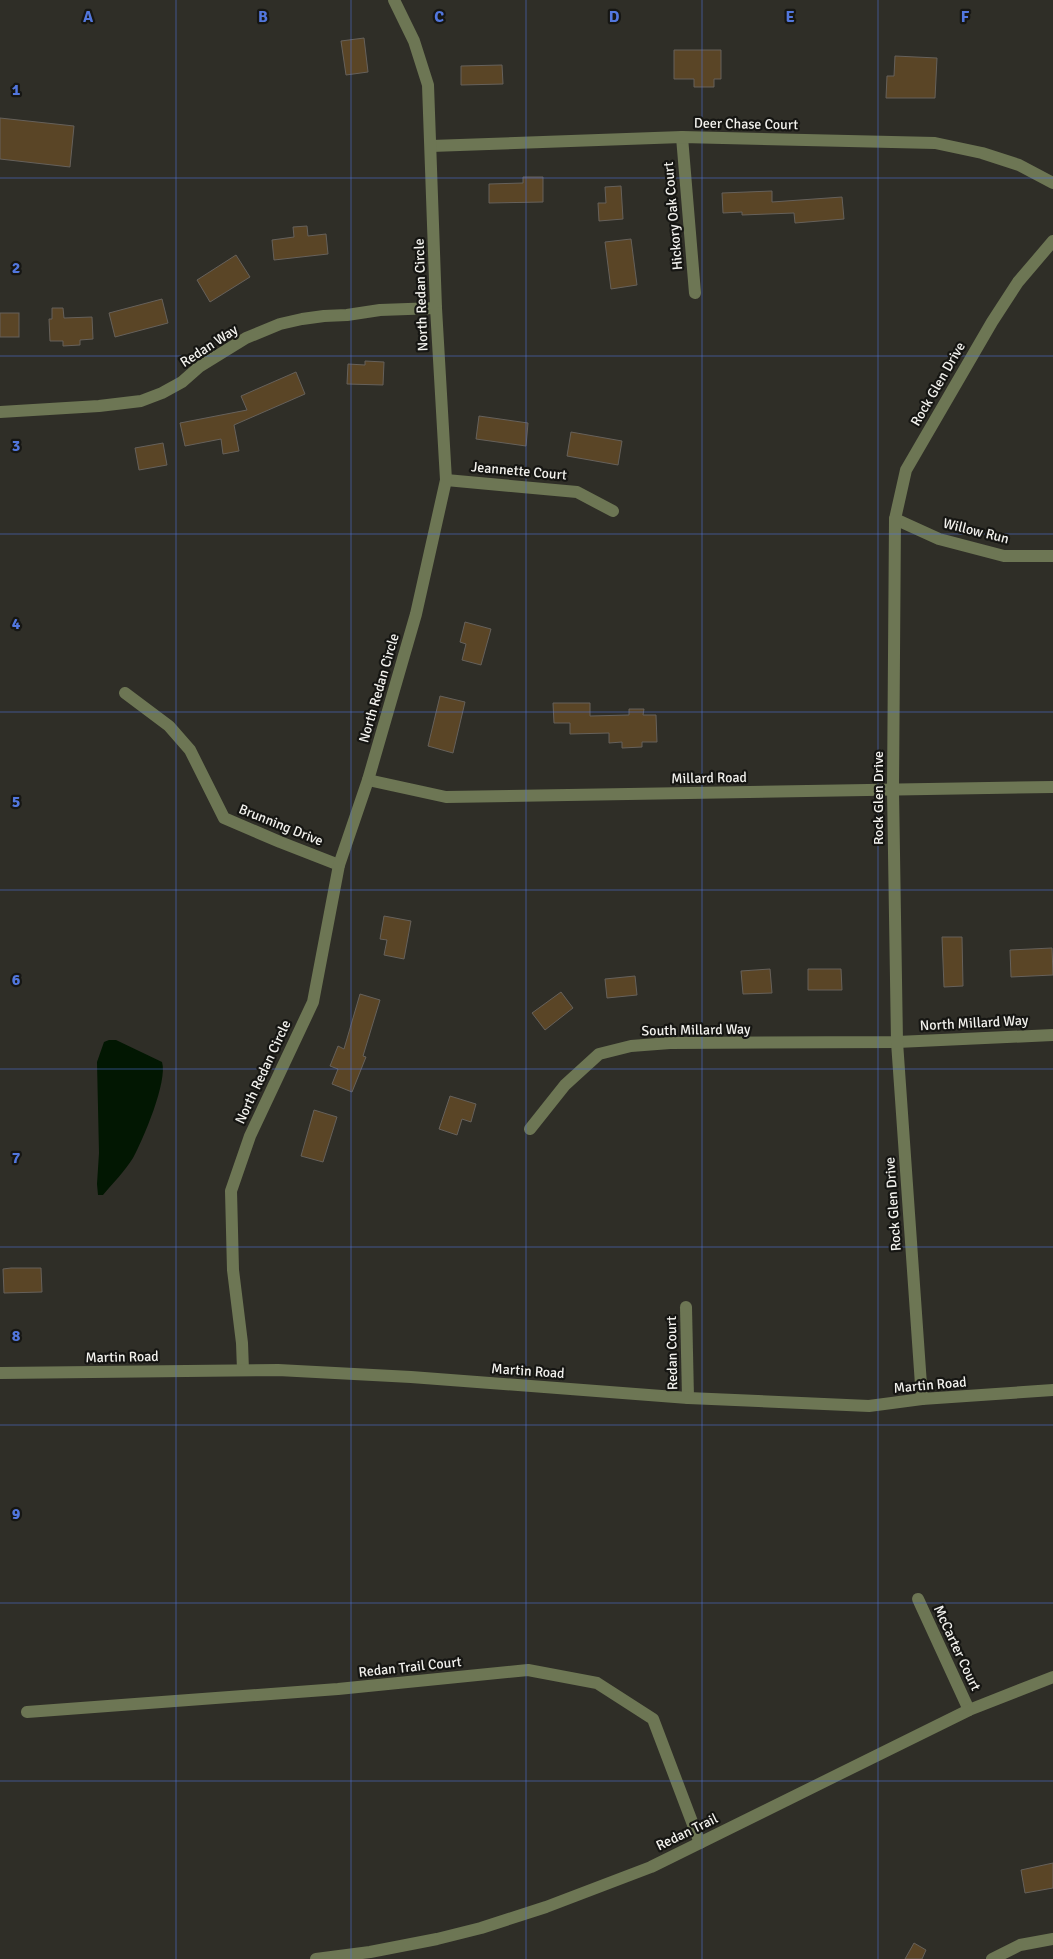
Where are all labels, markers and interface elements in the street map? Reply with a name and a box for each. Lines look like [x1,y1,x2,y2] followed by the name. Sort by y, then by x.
[83,7,94,27] text: A
[258,7,268,27] text: B
[434,7,444,27] text: C
[609,7,620,27] text: D
[785,7,795,27] text: E
[961,7,970,27] text: F
[12,80,21,100] text: 1
[694,115,798,133] street label: Deer Chase Court
[660,161,686,271] street label: Hickory Oak Court
[411,238,431,352] street label: North Redan Circle
[12,258,20,278] text: 2
[177,321,241,371] street label: Redan Way
[907,339,969,429] street label: Rock Glen Drive
[12,436,20,456] text: 3
[470,458,568,484] street label: Jeannette Court
[941,515,1011,547] street label: Willow Run
[12,614,21,634] text: 4
[355,631,403,745] street label: North Redan Circle
[870,751,887,845] street label: Rock Glen Drive
[671,769,747,787] street label: Millard Road
[12,792,20,812] text: 5
[236,800,326,850] street label: Brunning Drive
[12,970,21,990] text: 6
[919,1012,1029,1034] street label: North Millard Way
[231,1017,295,1127] street label: North Redan Circle
[641,1021,751,1039] street label: South Millard Way
[12,1148,21,1168] text: 7
[881,1156,905,1252] street label: Rock Glen Drive
[663,1316,681,1390] street label: Redan Court
[12,1326,21,1346] text: 8
[85,1348,159,1366] street label: Martin Road
[491,1360,565,1382] street label: Martin Road
[893,1373,967,1397] street label: Martin Road
[12,1504,21,1524] text: 9
[930,1603,984,1694] street label: McCarter Court
[358,1653,462,1681] street label: Redan Trail Court
[653,1810,721,1854] street label: Redan Trail

